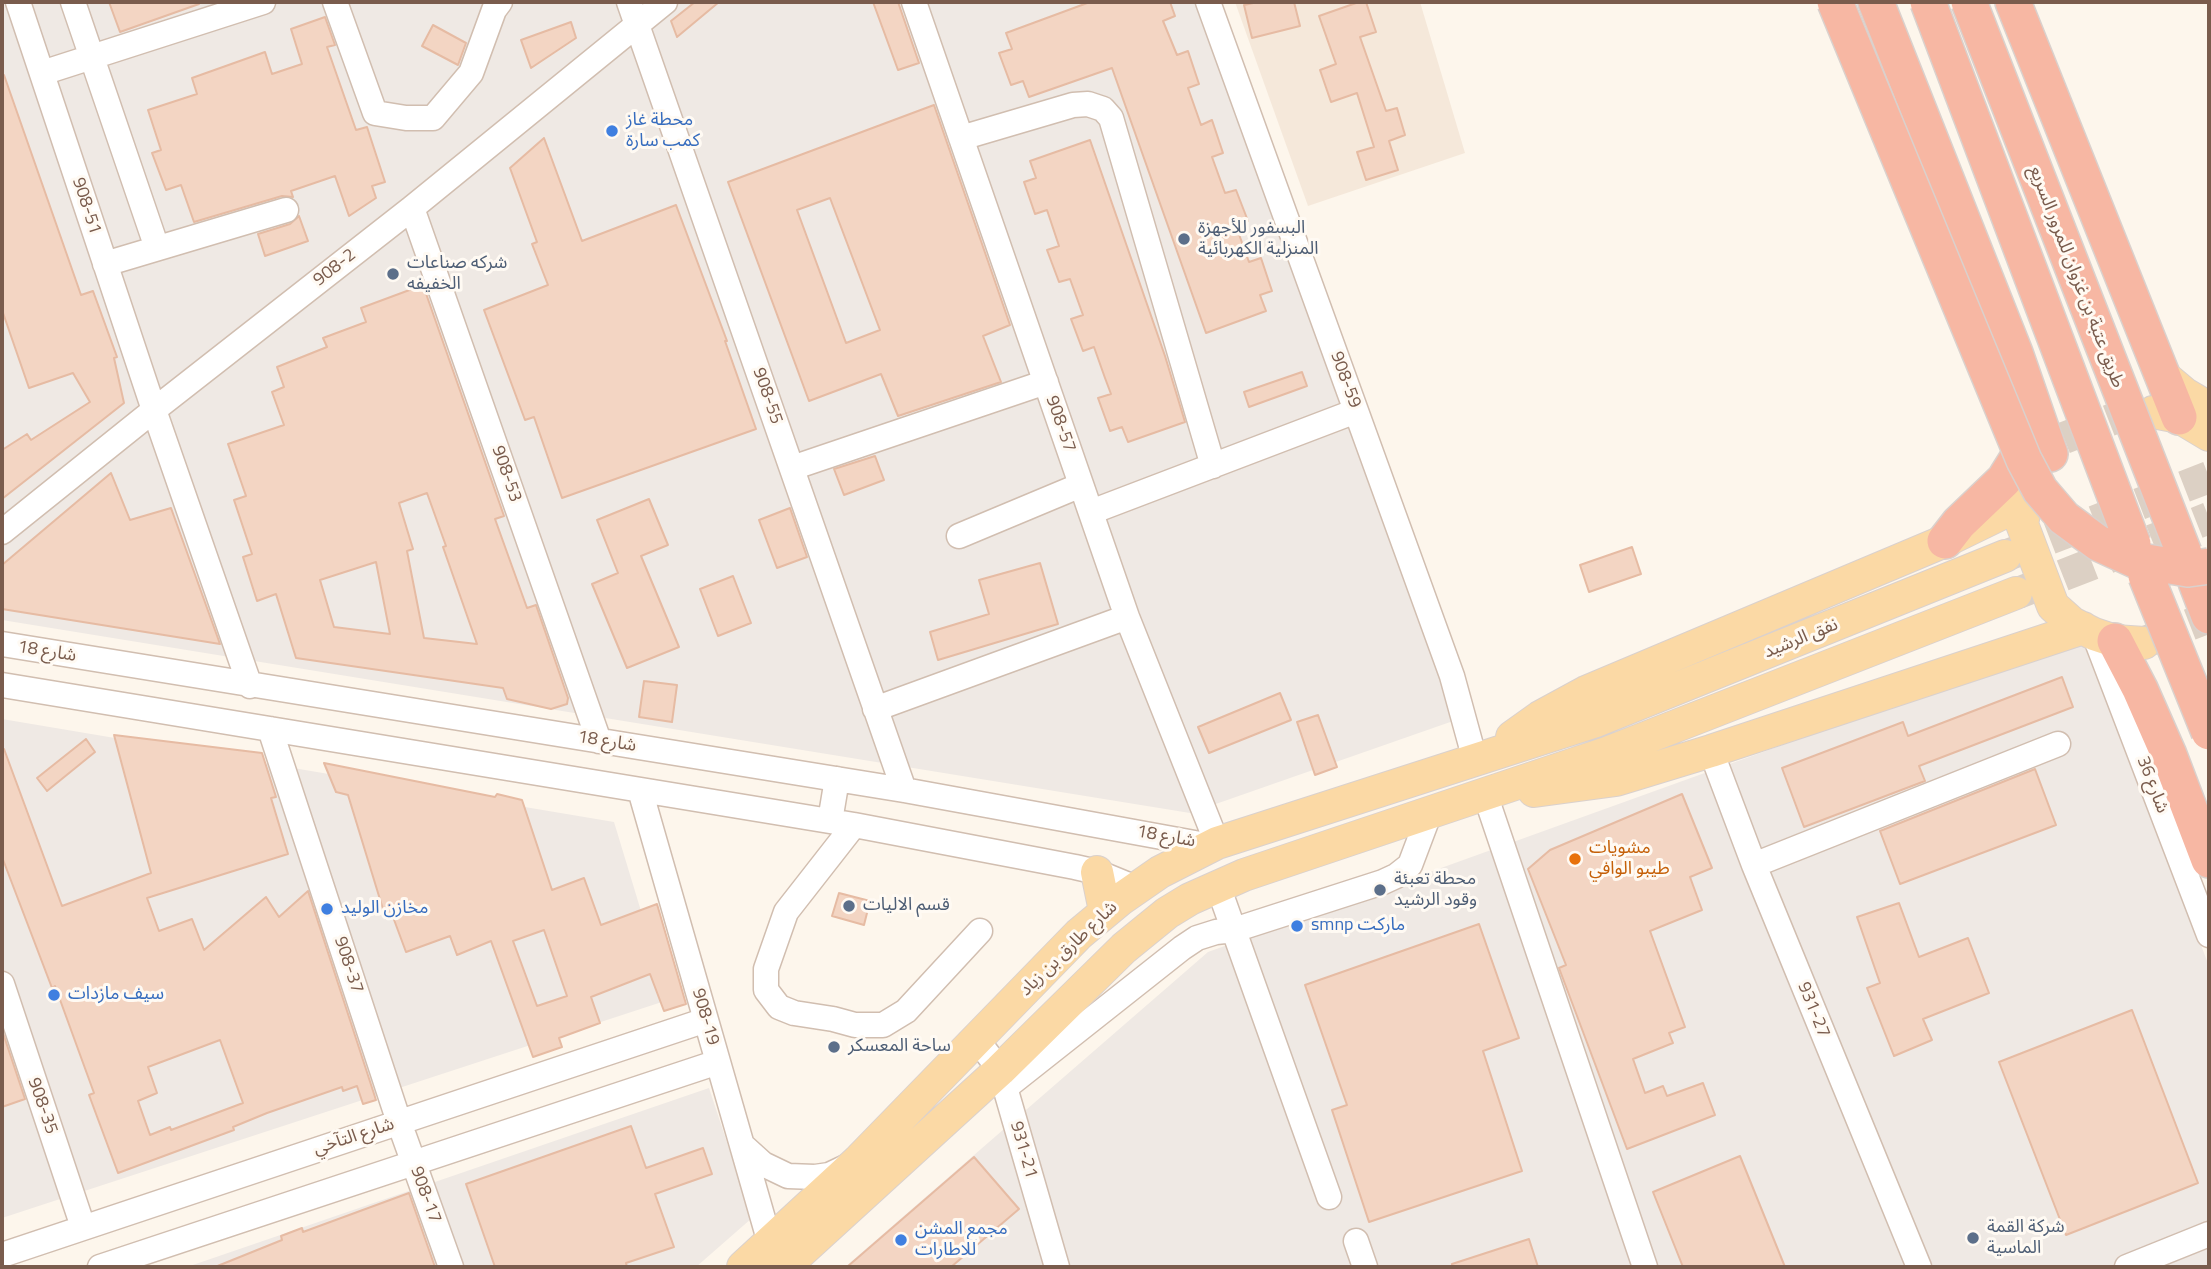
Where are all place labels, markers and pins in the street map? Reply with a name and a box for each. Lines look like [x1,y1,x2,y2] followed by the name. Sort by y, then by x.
[626,110,700,152] place label: محطة غاز كمب سارة
[604,123,620,139] marker: محطة غاز كمب سارة
[1198,218,1319,260] place label: البسفور للأجهزة المنزلية الكهربائية
[1176,231,1192,247] marker: البسفور للأجهزة المنزلية الكهربائية
[407,253,507,296] place label: شركه صناعات الخفيفه
[385,266,401,282] marker: شركه صناعات الخفيفه
[1589,838,1670,880] place label: مشويات طيبو الوافي
[1567,851,1583,867] marker: مشويات طيبو الوافي
[1394,869,1477,912] place label: محطة تعبئة وقود الرشيد
[1372,882,1388,898] marker: محطة تعبئة وقود الرشيد
[863,895,950,917] place label: قسم الاليات
[341,898,428,920] place label: مخازن الوليد
[841,898,857,914] marker: قسم الاليات
[319,901,335,917] marker: مخازن الوليد
[1311,915,1405,937] place label: smnp ماركت
[1289,918,1305,934] marker: smnp ماركت
[68,984,164,1006] place label: سيف مازدات
[46,987,62,1003] marker: سيف مازدات
[848,1036,951,1058] place label: ساحة المعسكر
[826,1039,842,1055] marker: ساحة المعسكر
[1987,1217,2065,1260] place label: شركة القمة الماسية
[915,1219,1008,1262] place label: مجمع المشن للاطارات
[1965,1230,1981,1246] marker: شركة القمة الماسية
[893,1232,909,1248] marker: مجمع المشن للاطارات

